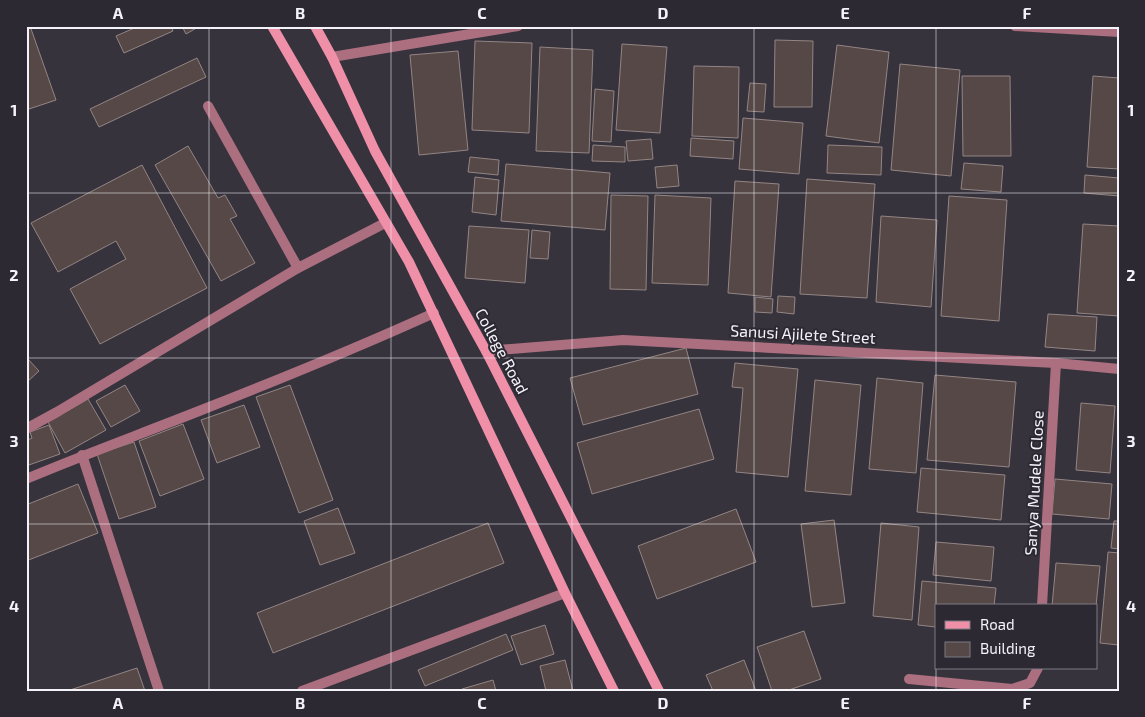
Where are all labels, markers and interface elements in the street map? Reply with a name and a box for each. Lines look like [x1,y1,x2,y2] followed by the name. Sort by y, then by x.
[113,3,124,22] text: A
[295,3,305,22] text: B
[477,3,487,22] text: C
[658,3,669,22] text: D
[840,3,850,22] text: E
[1023,3,1032,22] text: F
[11,100,17,119] text: 1
[1128,100,1134,119] text: 1
[9,265,19,284] text: 2
[1126,265,1136,284] text: 2
[472,305,533,397] street label: College Road
[730,320,876,348] street label: Sanusi Ajilete Street
[1020,410,1047,556] street label: Sanya Mudele Close
[9,431,19,450] text: 3
[1126,431,1136,450] text: 3
[9,596,19,615] text: 4
[1126,596,1136,615] text: 4
[935,604,1098,670] legend
[980,615,1015,633] text: Road
[980,639,1036,657] text: Building
[113,693,124,712] text: A
[295,693,305,712] text: B
[477,693,487,712] text: C
[658,693,669,712] text: D
[840,693,850,712] text: E
[1023,693,1032,712] text: F

